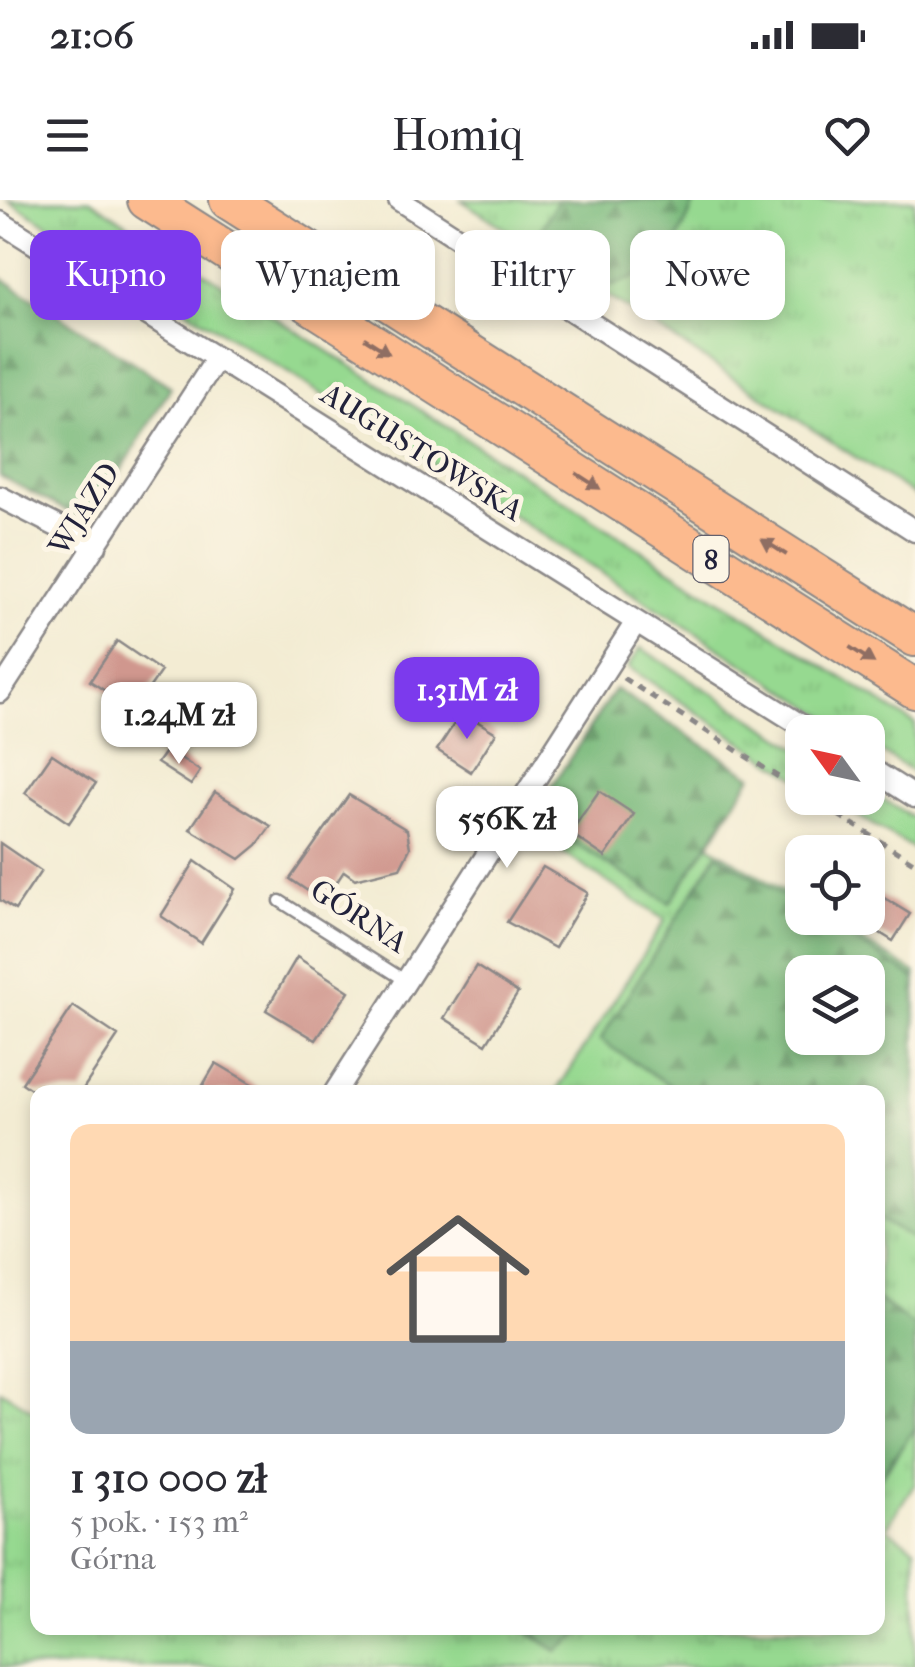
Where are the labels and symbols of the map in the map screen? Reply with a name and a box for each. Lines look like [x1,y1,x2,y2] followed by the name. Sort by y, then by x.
[363,337,391,355] one-way arrow
[314,376,530,529] street label: AUGUSTOWSKA
[41,457,127,563] street label: WJAZD
[575,471,602,489] one-way arrow
[694,536,728,582] road number: 8
[760,538,787,556] one-way arrow
[849,646,876,664] one-way arrow
[364,657,570,742] pin: 1.31M zł
[76,682,282,767] pin: 1.24M zł
[785,715,885,815] north arrow
[415,786,599,871] pin: 556K zł
[304,872,414,961] street label: GÓRNA

